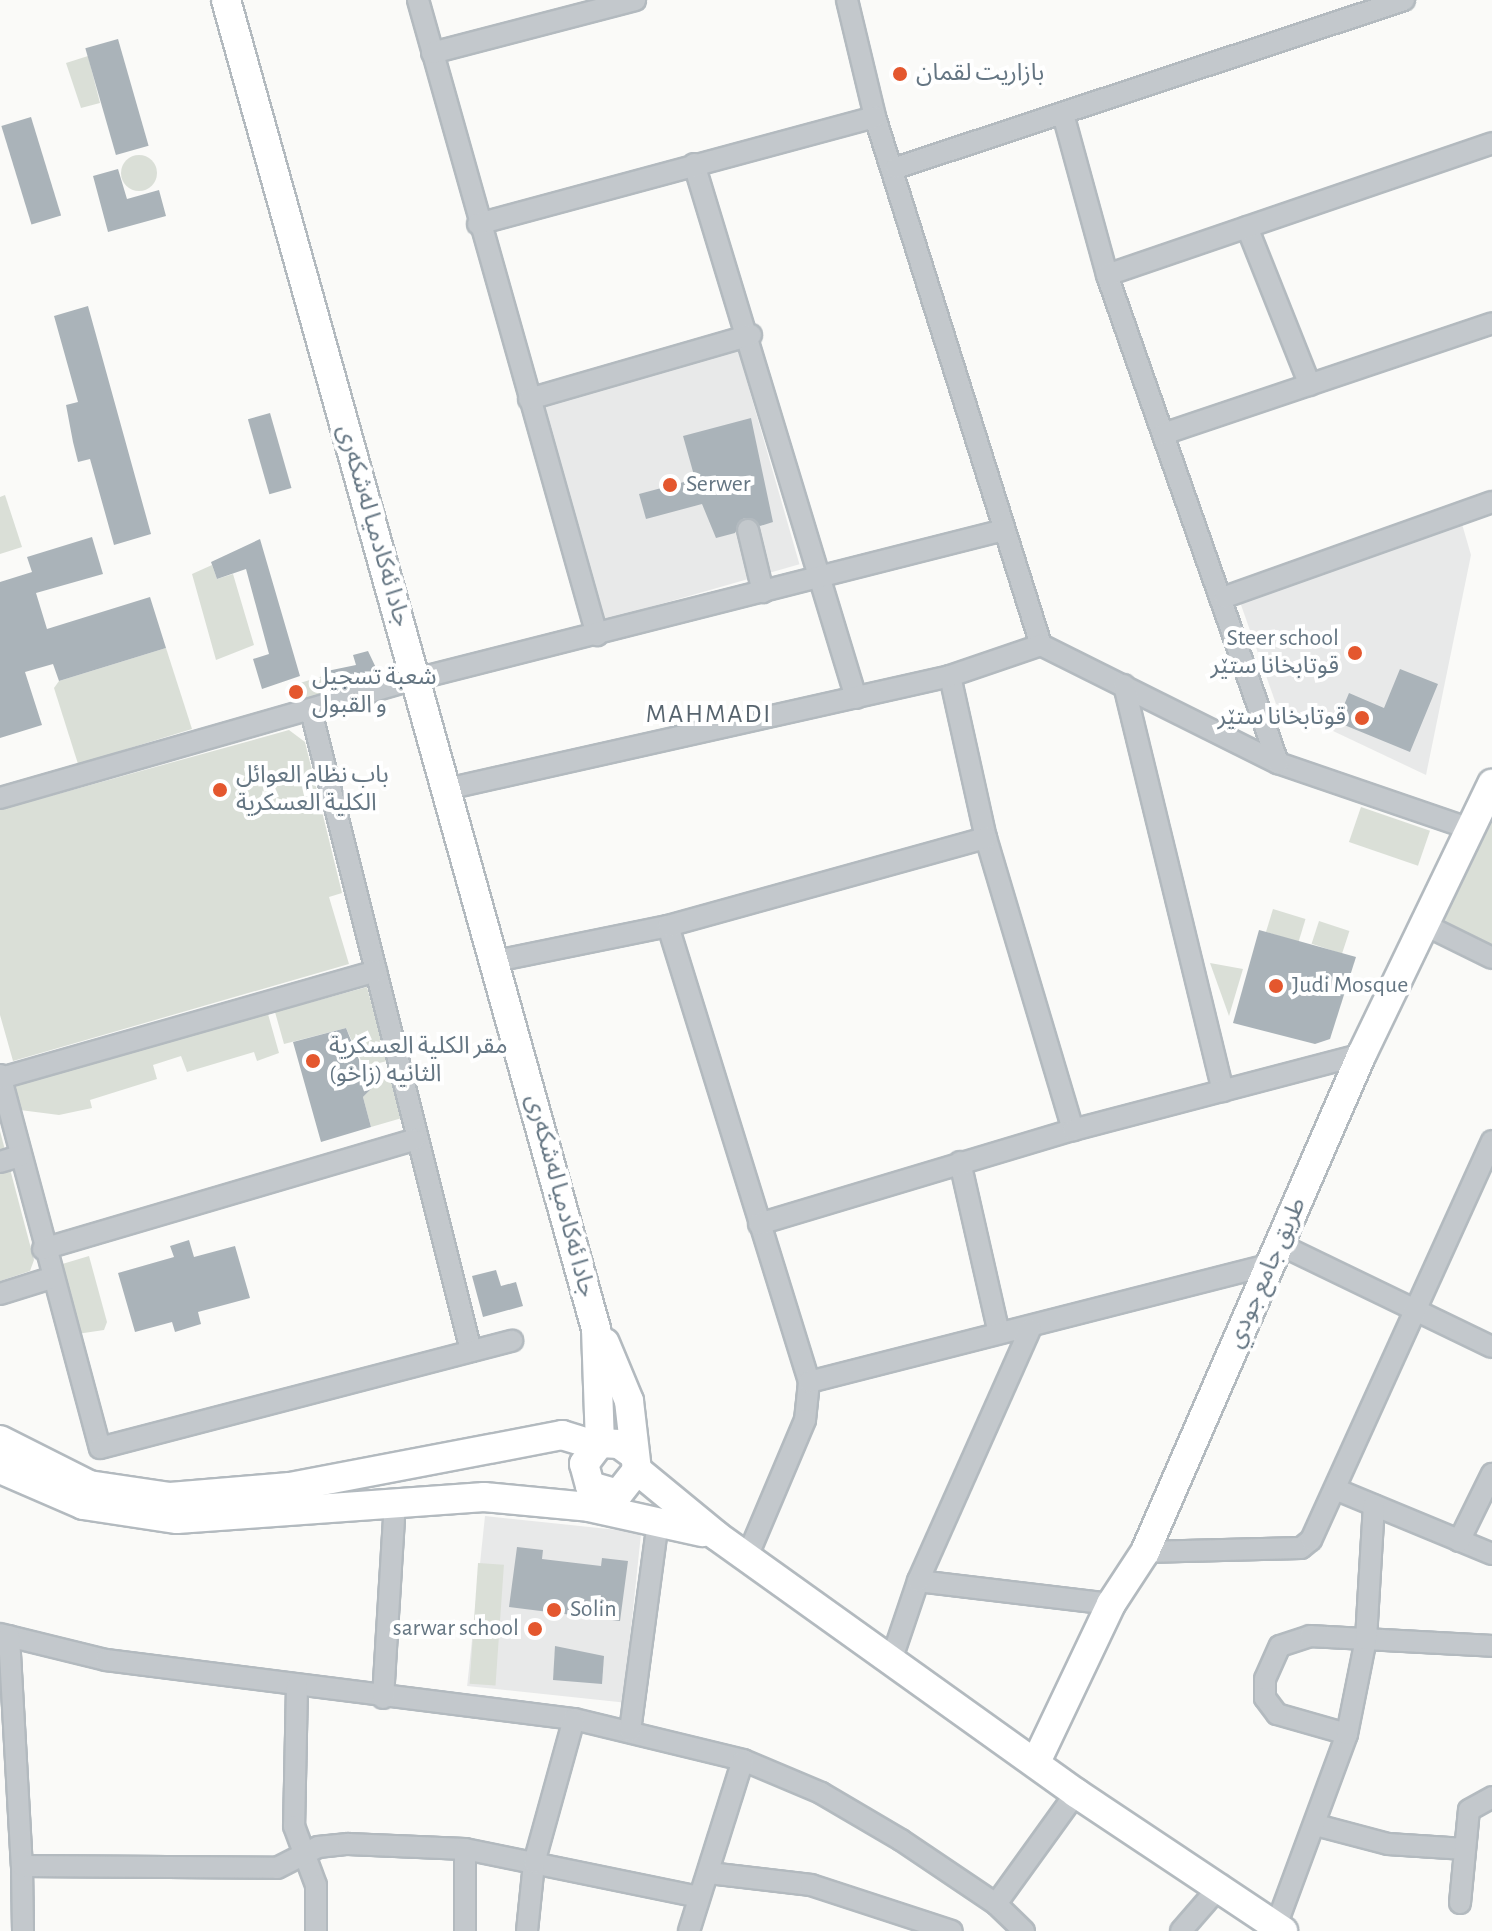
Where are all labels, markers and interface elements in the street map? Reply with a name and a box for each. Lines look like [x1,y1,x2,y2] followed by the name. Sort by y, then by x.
[916,60,1044,88] place label: بازاريت لقمان
[891,65,909,83] marker: بازاريت لقمان
[330,422,416,630] street label: جادا ئه‌كادميا له‌شكه‌رى
[686,471,751,499] place label: Serwer
[661,476,679,494] marker: Serwer
[1210,625,1339,681] place label: Steer school قوتابخانا ستێر
[1346,644,1364,662] marker: Steer school قوتابخانا ستێر
[312,664,437,720] place label: شعبة تسجيل و القبول
[287,683,305,701] marker: شعبة تسجيل و القبول
[646,699,772,731] district label: MAHMADI
[1217,704,1346,732] place label: قوتابخانا ستێر
[1353,709,1371,727] marker: قوتابخانا ستێر
[236,762,389,818] place label: باب نظام العوائل الكلية العسكرية
[211,781,229,799] marker: باب نظام العوائل الكلية العسكرية
[1292,972,1408,1000] place label: Judi Mosque
[1267,977,1285,995] marker: Judi Mosque
[329,1033,508,1089] place label: مقر الكلية العسكرية الثانيه (زاخو)
[304,1052,322,1070] marker: مقر الكلية العسكرية الثانيه (زاخو)
[519,1091,601,1301] street label: جادا ئه‌كادميا له‌شكه‌رى
[1221,1194,1313,1352] street label: طريق جامع جودي
[570,1596,617,1624] place label: Solin
[545,1601,563,1619] marker: Solin
[393,1615,519,1643] place label: sarwar school
[526,1620,544,1638] marker: sarwar school

